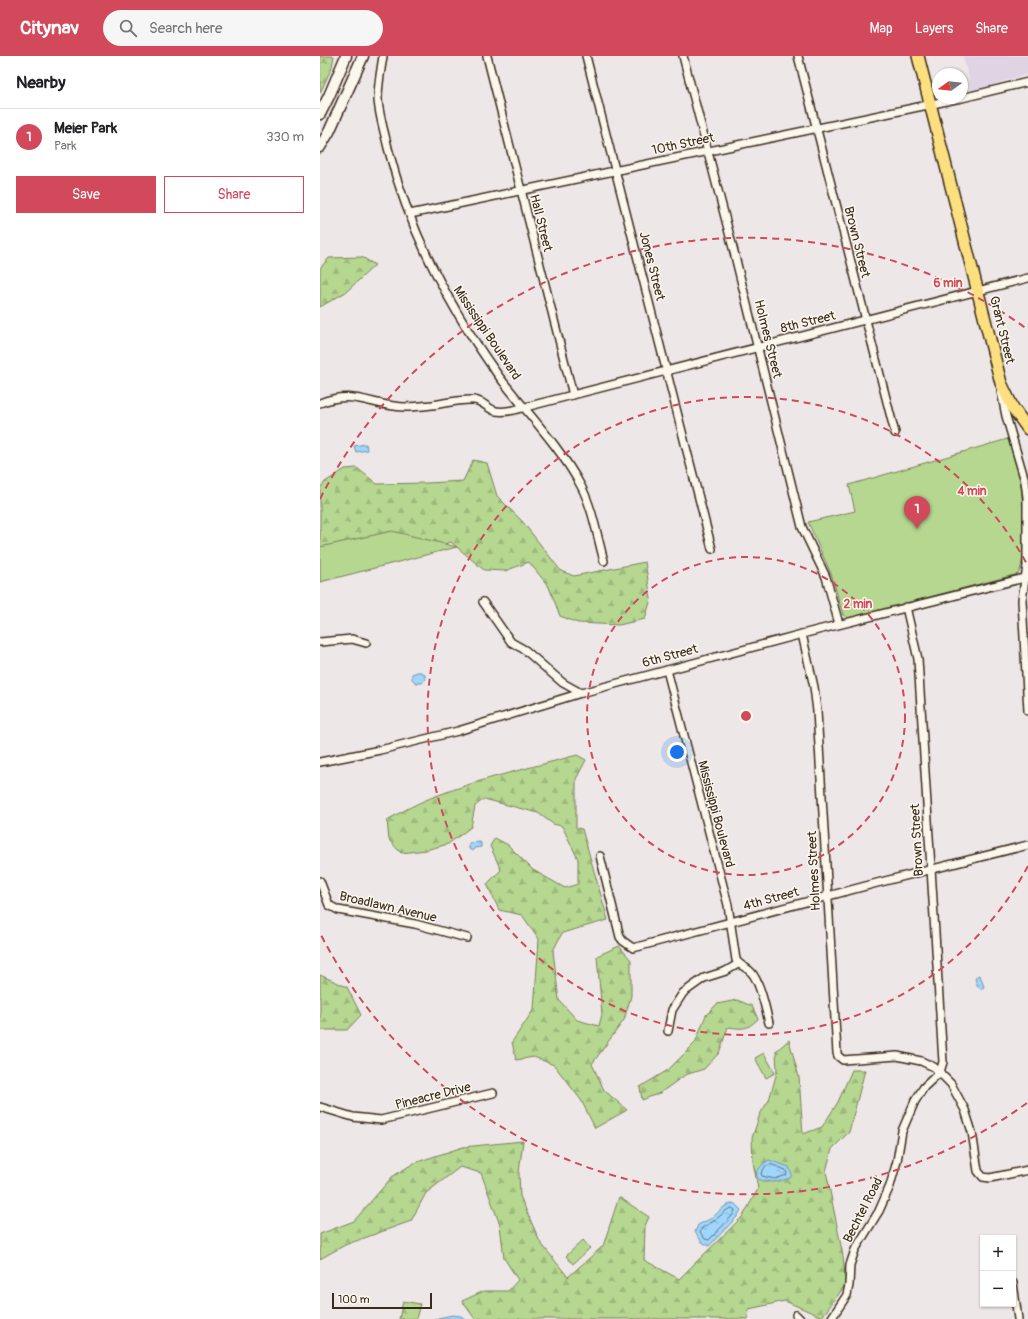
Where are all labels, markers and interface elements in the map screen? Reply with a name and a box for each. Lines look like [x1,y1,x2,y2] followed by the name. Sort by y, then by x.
[103,10,383,46] search box
[20,16,79,40] text: Citynav
[117,17,139,39] icon: search
[149,19,222,38] text: Search here
[870,20,893,37] text: Map
[915,20,953,37] text: Layers
[975,20,1008,37] text: Share
[932,68,968,104] north arrow
[16,72,65,93] text: Nearby
[54,119,117,138] text: Meier Park
[26,129,32,145] text: 1
[266,129,304,145] text: 330 m
[650,129,716,158] street label: 10th Street
[54,138,77,154] text: Park
[16,176,156,213] button: Save
[164,176,304,213] button: Share
[526,193,556,254] street label: Hall Street
[840,205,874,280] street label: Brown Street
[636,230,669,303] street label: Jones Street
[933,276,963,291] text: 6 min
[450,283,524,383] street label: Mississippi Boulevard
[986,294,1018,366] street label: Grant Street
[751,298,786,381] street label: Holmes Street
[779,307,838,337] street label: 8th Street
[956,484,987,499] text: 4 min
[904,496,930,529] pin: 1
[844,597,873,612] text: 2 min
[640,641,700,671] street label: 6th Street
[739,709,753,723] centre of rings
[667,742,687,762] your location
[694,759,738,869] street label: Mississippi Boulevard
[907,802,927,877] street label: Brown Street
[804,830,824,911] street label: Holmes Street
[741,884,801,914] street label: 4th Street
[338,888,439,926] street label: Broadlawn Avenue
[394,1079,473,1113] street label: Pineacre Drive
[840,1175,886,1245] street label: Bechtel Road
[980,1235,1016,1307] map controls
[980,1235,1016,1271] button: +
[980,1271,1016,1307] button: −
[332,1291,432,1310] scale bar
[338,1293,369,1306] text: 100 m

